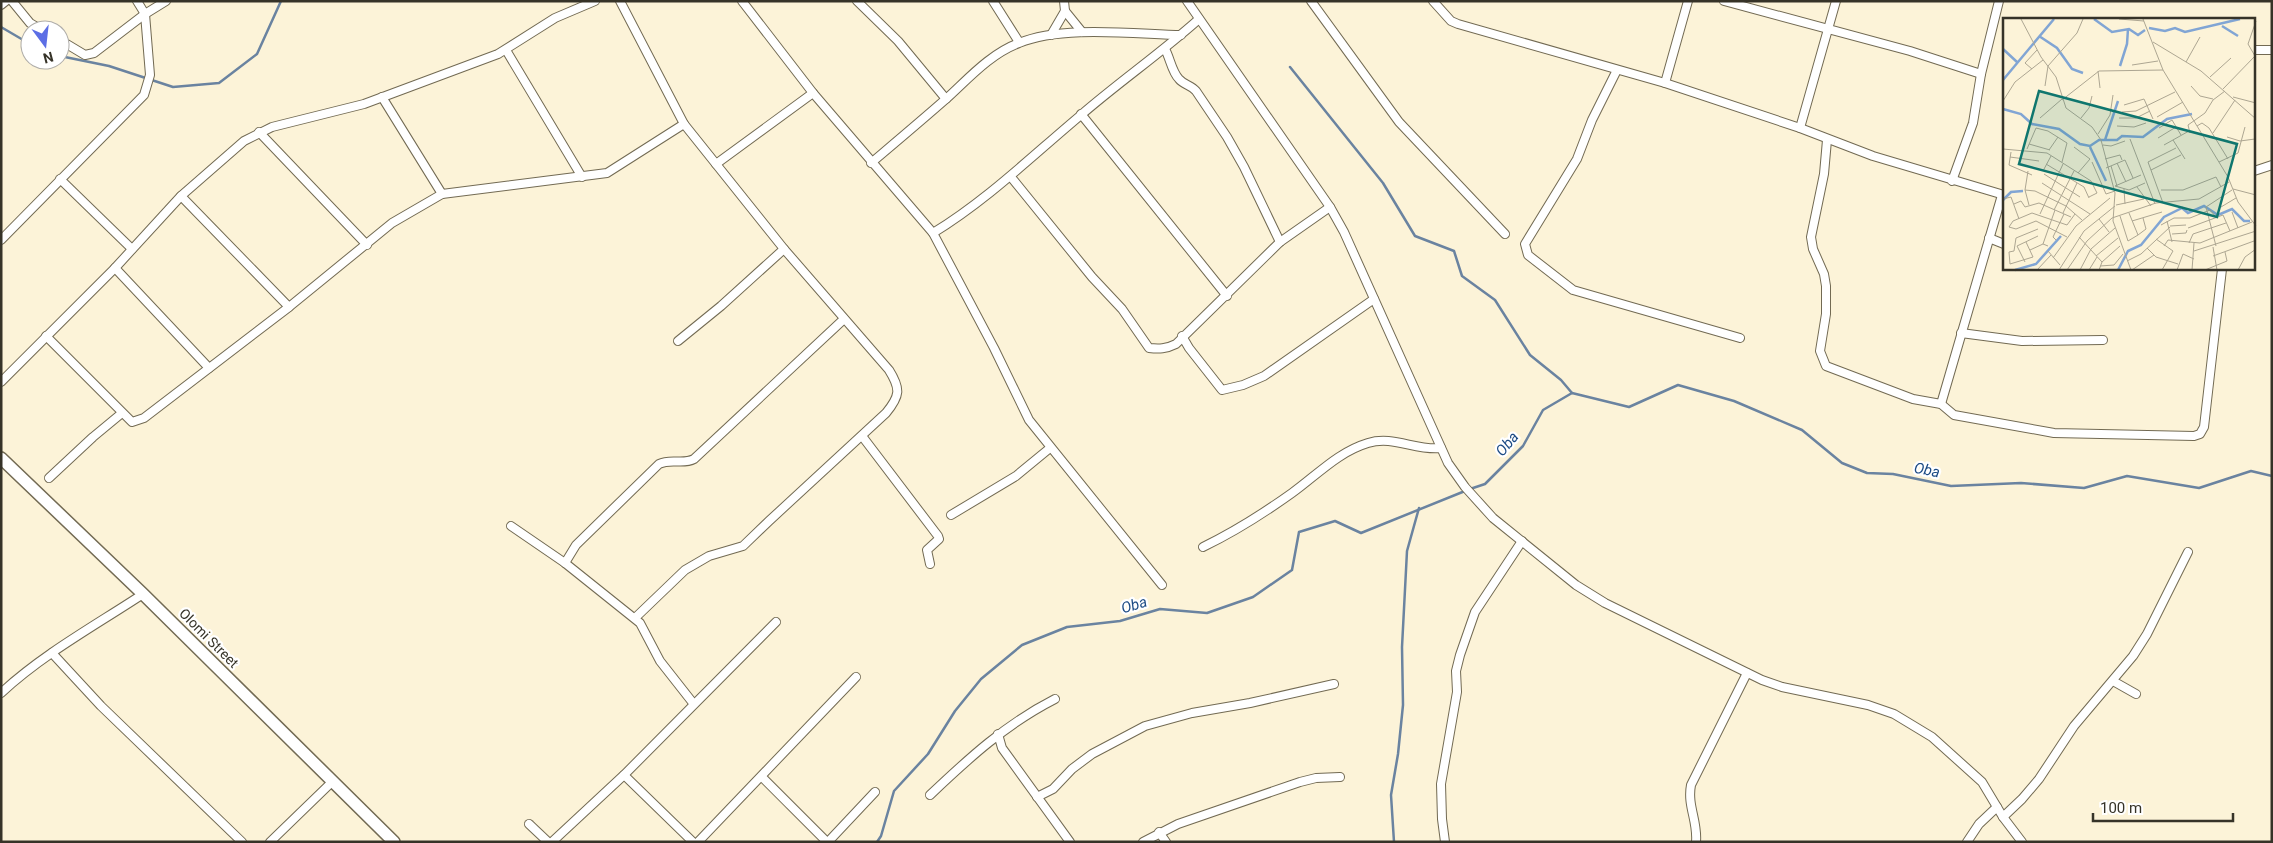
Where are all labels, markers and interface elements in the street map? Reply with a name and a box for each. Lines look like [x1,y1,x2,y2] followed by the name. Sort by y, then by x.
[2003,18,2256,270] inset map
[20,20,70,70] north arrow
[42,49,55,67] text: N
[1492,428,1522,460] water label: Oba
[1912,459,1942,481] water label: Oba
[1119,593,1149,617] water label: Oba
[176,605,242,671] street label: Olomi Street
[2093,790,2233,822] scale bar
[2100,799,2142,817] text: 100 m

